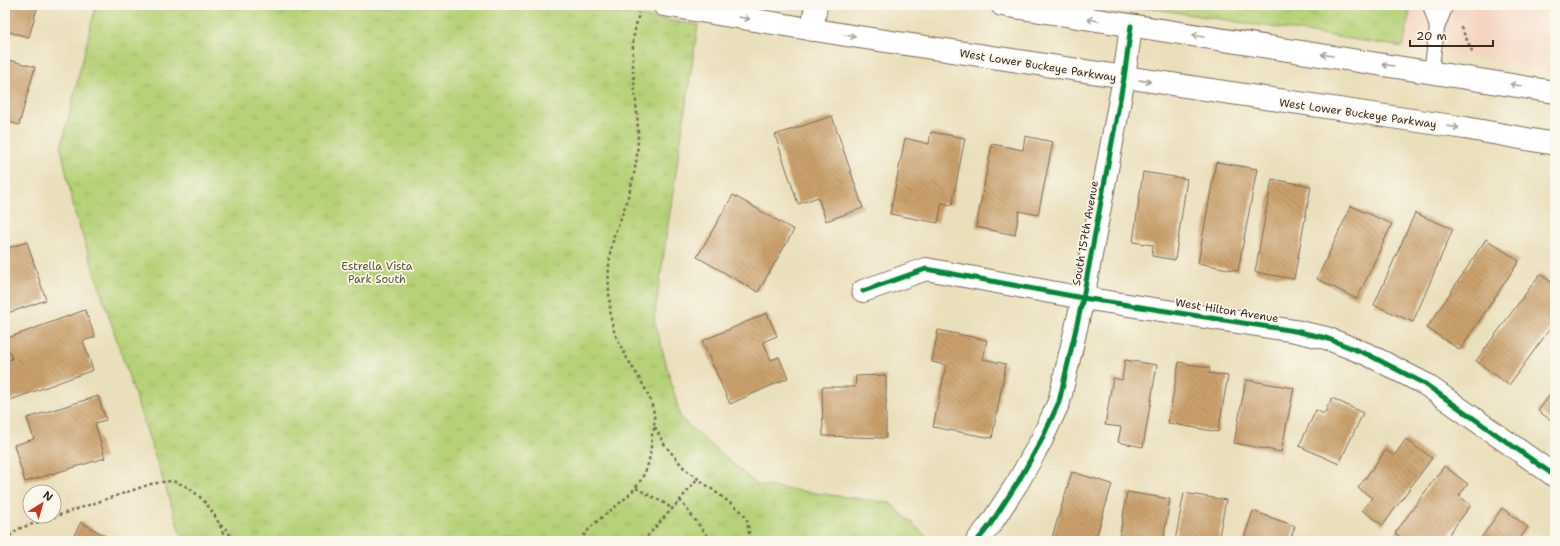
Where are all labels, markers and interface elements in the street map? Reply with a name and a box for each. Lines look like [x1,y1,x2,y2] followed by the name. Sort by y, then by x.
[737,15,750,23] one-way arrow
[1087,16,1100,24] one-way arrow
[1410,22,1493,48] scale bar
[1416,28,1447,44] text: 20 m
[843,32,856,40] one-way arrow
[1192,32,1205,40] one-way arrow
[958,46,1118,85] street label: West Lower Buckeye Parkway
[1321,51,1334,59] one-way arrow
[1382,61,1395,69] one-way arrow
[1138,77,1151,85] one-way arrow
[1510,81,1523,89] one-way arrow
[1278,95,1438,132] street label: West Lower Buckeye Parkway
[1446,123,1459,131] one-way arrow
[1069,179,1102,287] street label: South 157th Avenue
[341,259,413,287] park label: Estrella Vista Park South
[1174,295,1280,326] street label: West Hilton Avenue
[22,484,62,524] north arrow
[40,488,56,505] text: N

